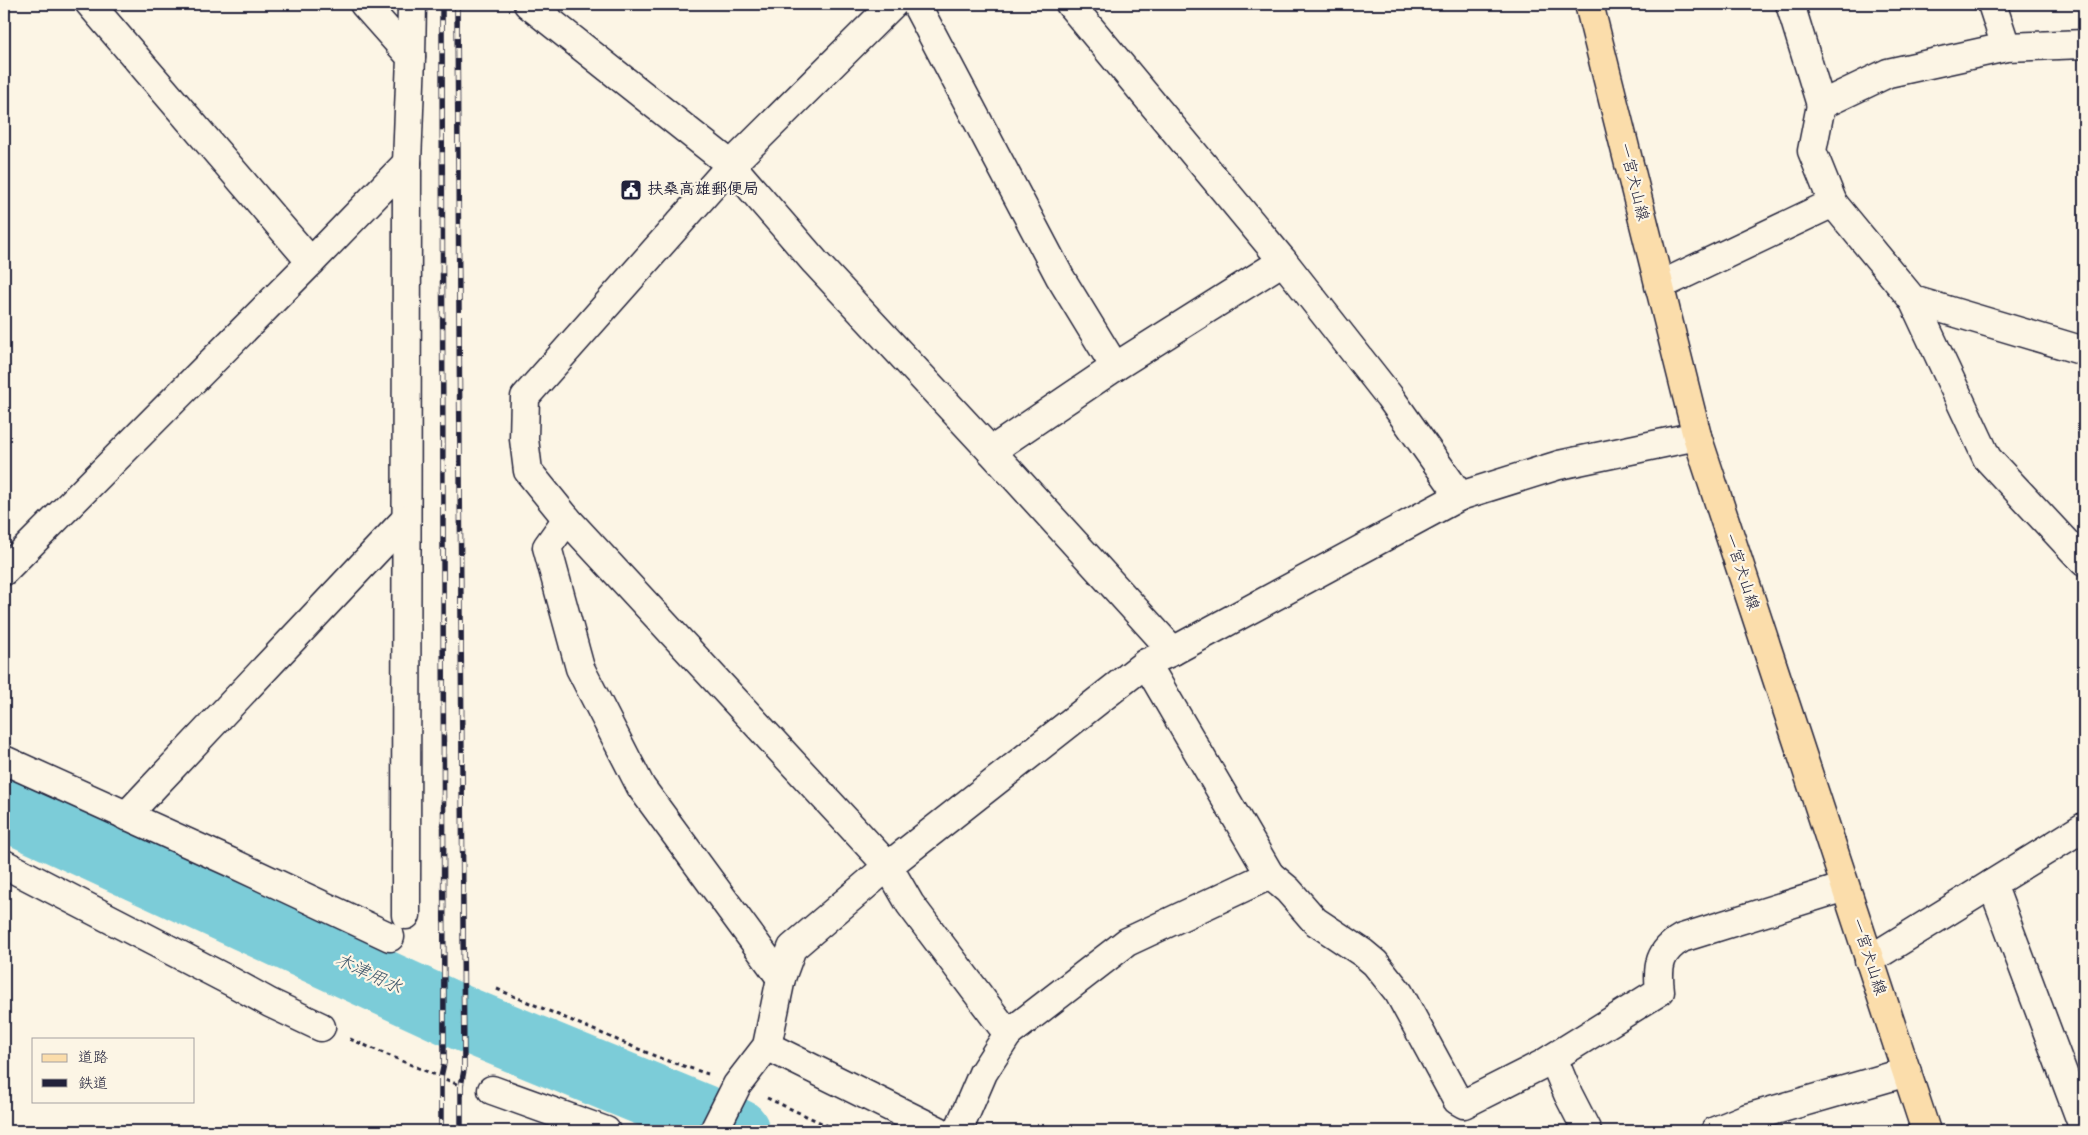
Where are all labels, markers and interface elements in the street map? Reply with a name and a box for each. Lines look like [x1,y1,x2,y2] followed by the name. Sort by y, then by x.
[1612,140,1654,224] street label: 一宮犬山線
[619,178,643,202] public building icon: 扶桑高雄郵便局
[647,178,759,202] place label: 扶桑高雄郵便局
[1717,530,1765,614] street label: 一宮犬山線
[1844,915,1892,999] street label: 一宮犬山線
[330,948,406,1002] water label: 木津用水
[32,1038,195,1102] legend
[78,1047,108,1069] text: 道路
[78,1073,108,1095] text: 鉄道

